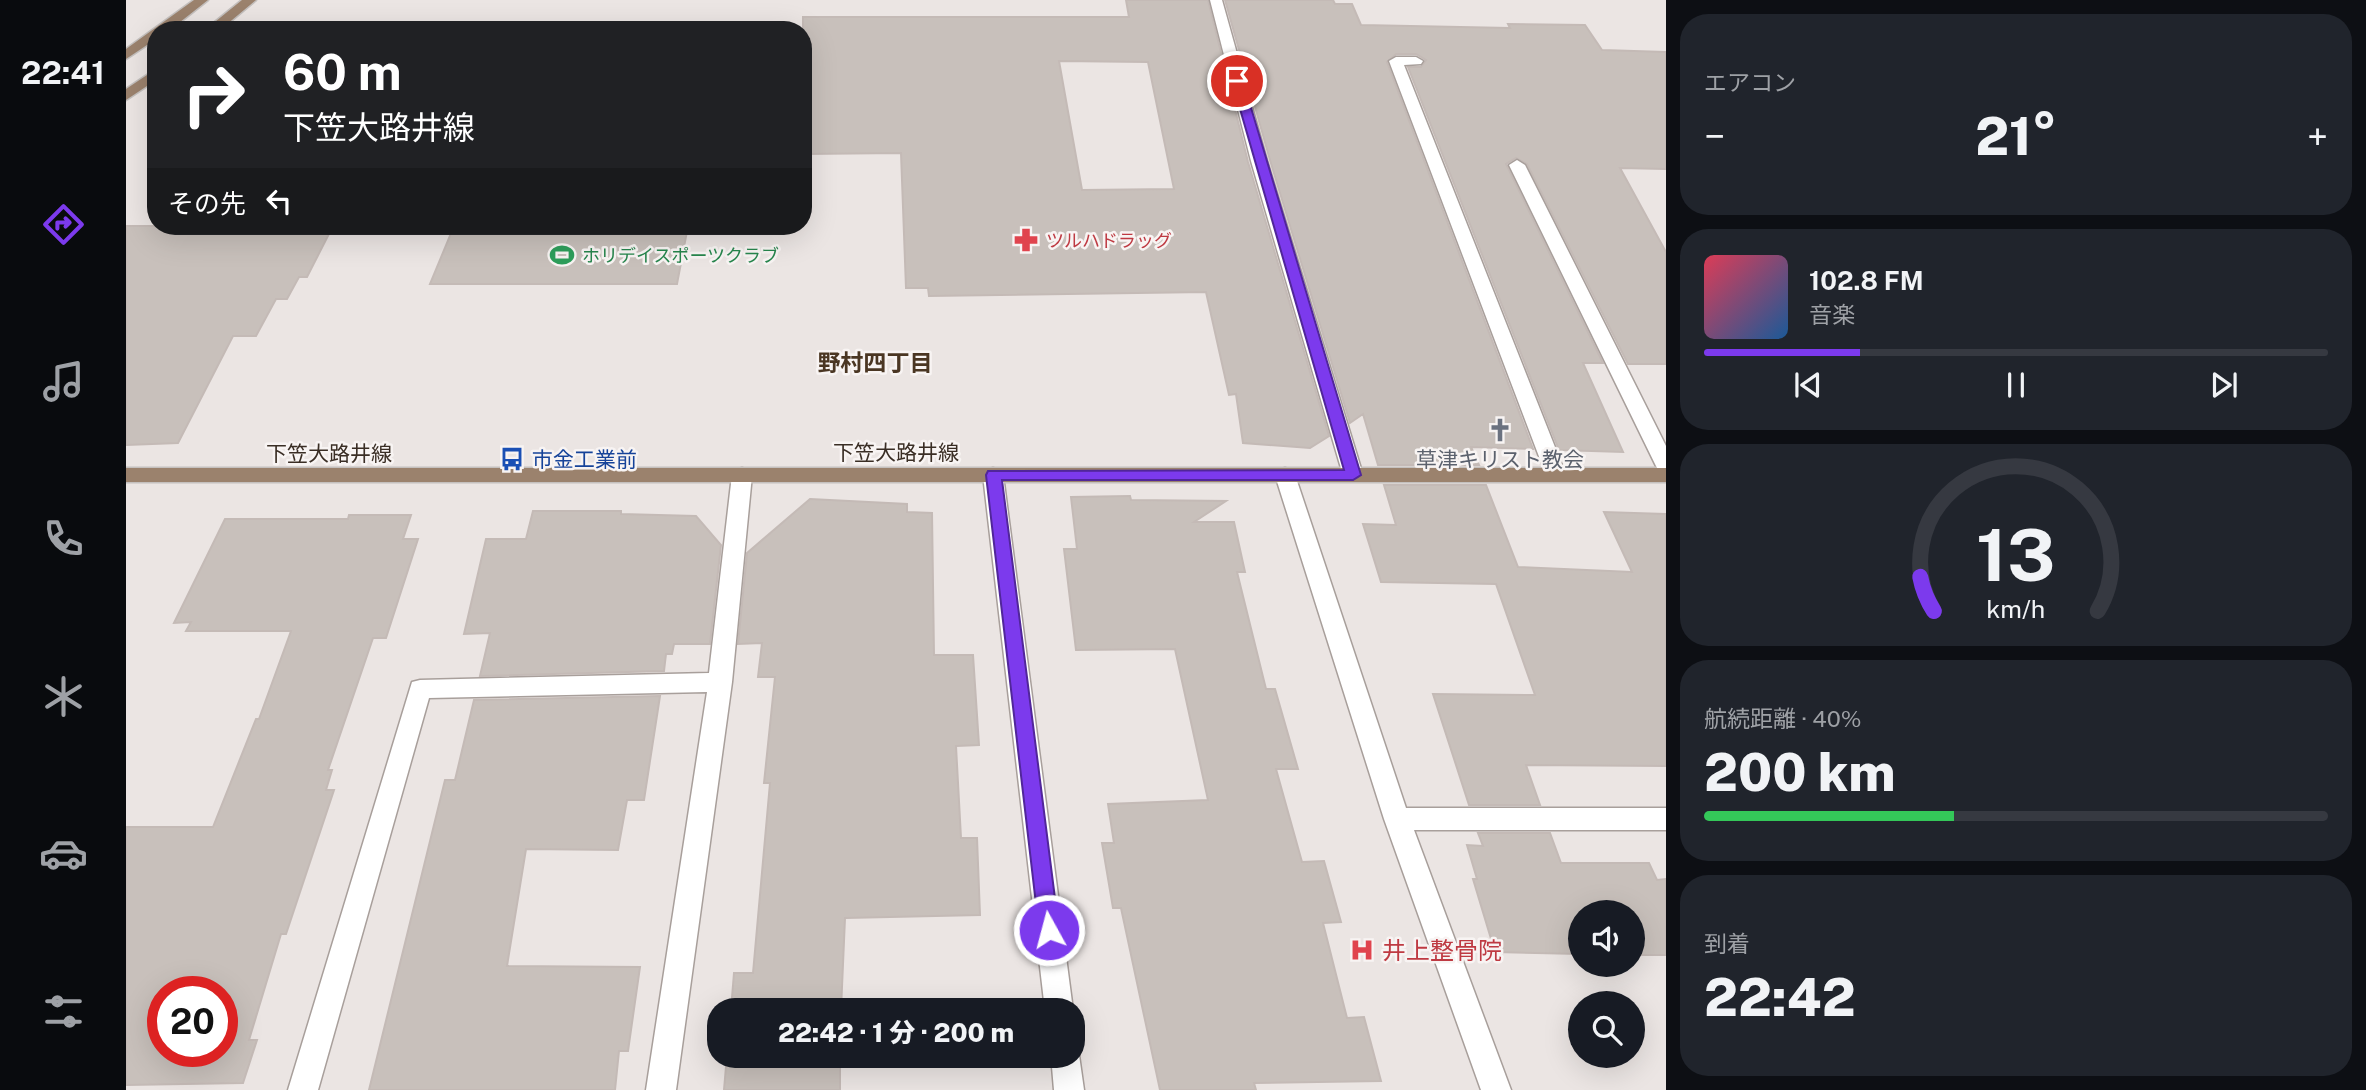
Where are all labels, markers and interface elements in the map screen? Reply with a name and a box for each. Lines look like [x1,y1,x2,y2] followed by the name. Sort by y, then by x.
[283,43,402,101] text: 60 m
[168,49,259,140] icon: right
[1207,51,1267,111] pin
[21,54,105,91] text: 22:41
[1218,62,1256,100] icon: arrive
[1704,69,1796,96] text: エアコン
[1975,106,2057,167] text: 21°
[283,109,475,146] text: 下笠大路井線
[1704,114,1725,159] text: −
[2307,114,2328,159] text: +
[260,182,298,220] icon: left
[168,188,246,219] text: その先
[39,200,88,249] icon: directions
[1012,226,1040,254] pharmacy icon: ツルハドラッグ
[1046,230,1172,251] place label: ツルハドラッグ
[548,241,576,269] sports icon: ホリデイスポーツクラブ
[582,245,779,266] place label: ホリデイスポーツクラブ
[1809,265,1924,296] text: 102.8 FM
[1809,301,1855,328] text: 音楽
[818,349,933,376] district label: 野村四丁目
[39,357,88,406] icon: music
[1789,366,1827,404] icon: previous
[1997,366,2035,404] icon: pause
[2205,366,2243,404] icon: next
[1486,416,1514,444] church icon: 草津キリスト教会
[833,440,959,465] street label: 下笠大路井線
[266,441,392,466] street label: 下笠大路井線
[498,445,526,473] bus stop icon: 市金工業前
[532,447,637,472] place label: 市金工業前
[1416,447,1584,472] place label: 草津キリスト教会
[1976,512,2056,597] text: 13
[39,514,88,563] icon: phone
[1987,594,2045,624] text: km/h
[39,672,88,721] icon: climate
[1704,705,1862,732] text: 航続距離 · 40%
[1704,742,1896,803] text: 200 km
[39,829,88,878] icon: car
[1012,893,1086,967] position arrow
[1568,900,1645,1068] map controls
[1568,900,1645,977] button: sound
[1704,930,1750,957] text: 到着
[1348,936,1376,964] hospital icon: 井上整骨院
[1382,936,1502,964] place label: 井上整骨院
[1704,967,1856,1028] text: 22:42
[147,976,238,1067] speed limit sign: 20
[39,987,88,1036] icon: filters
[1568,991,1645,1068] button: search
[778,1017,1014,1048] text: 22:42 · 1 分 · 200 m

